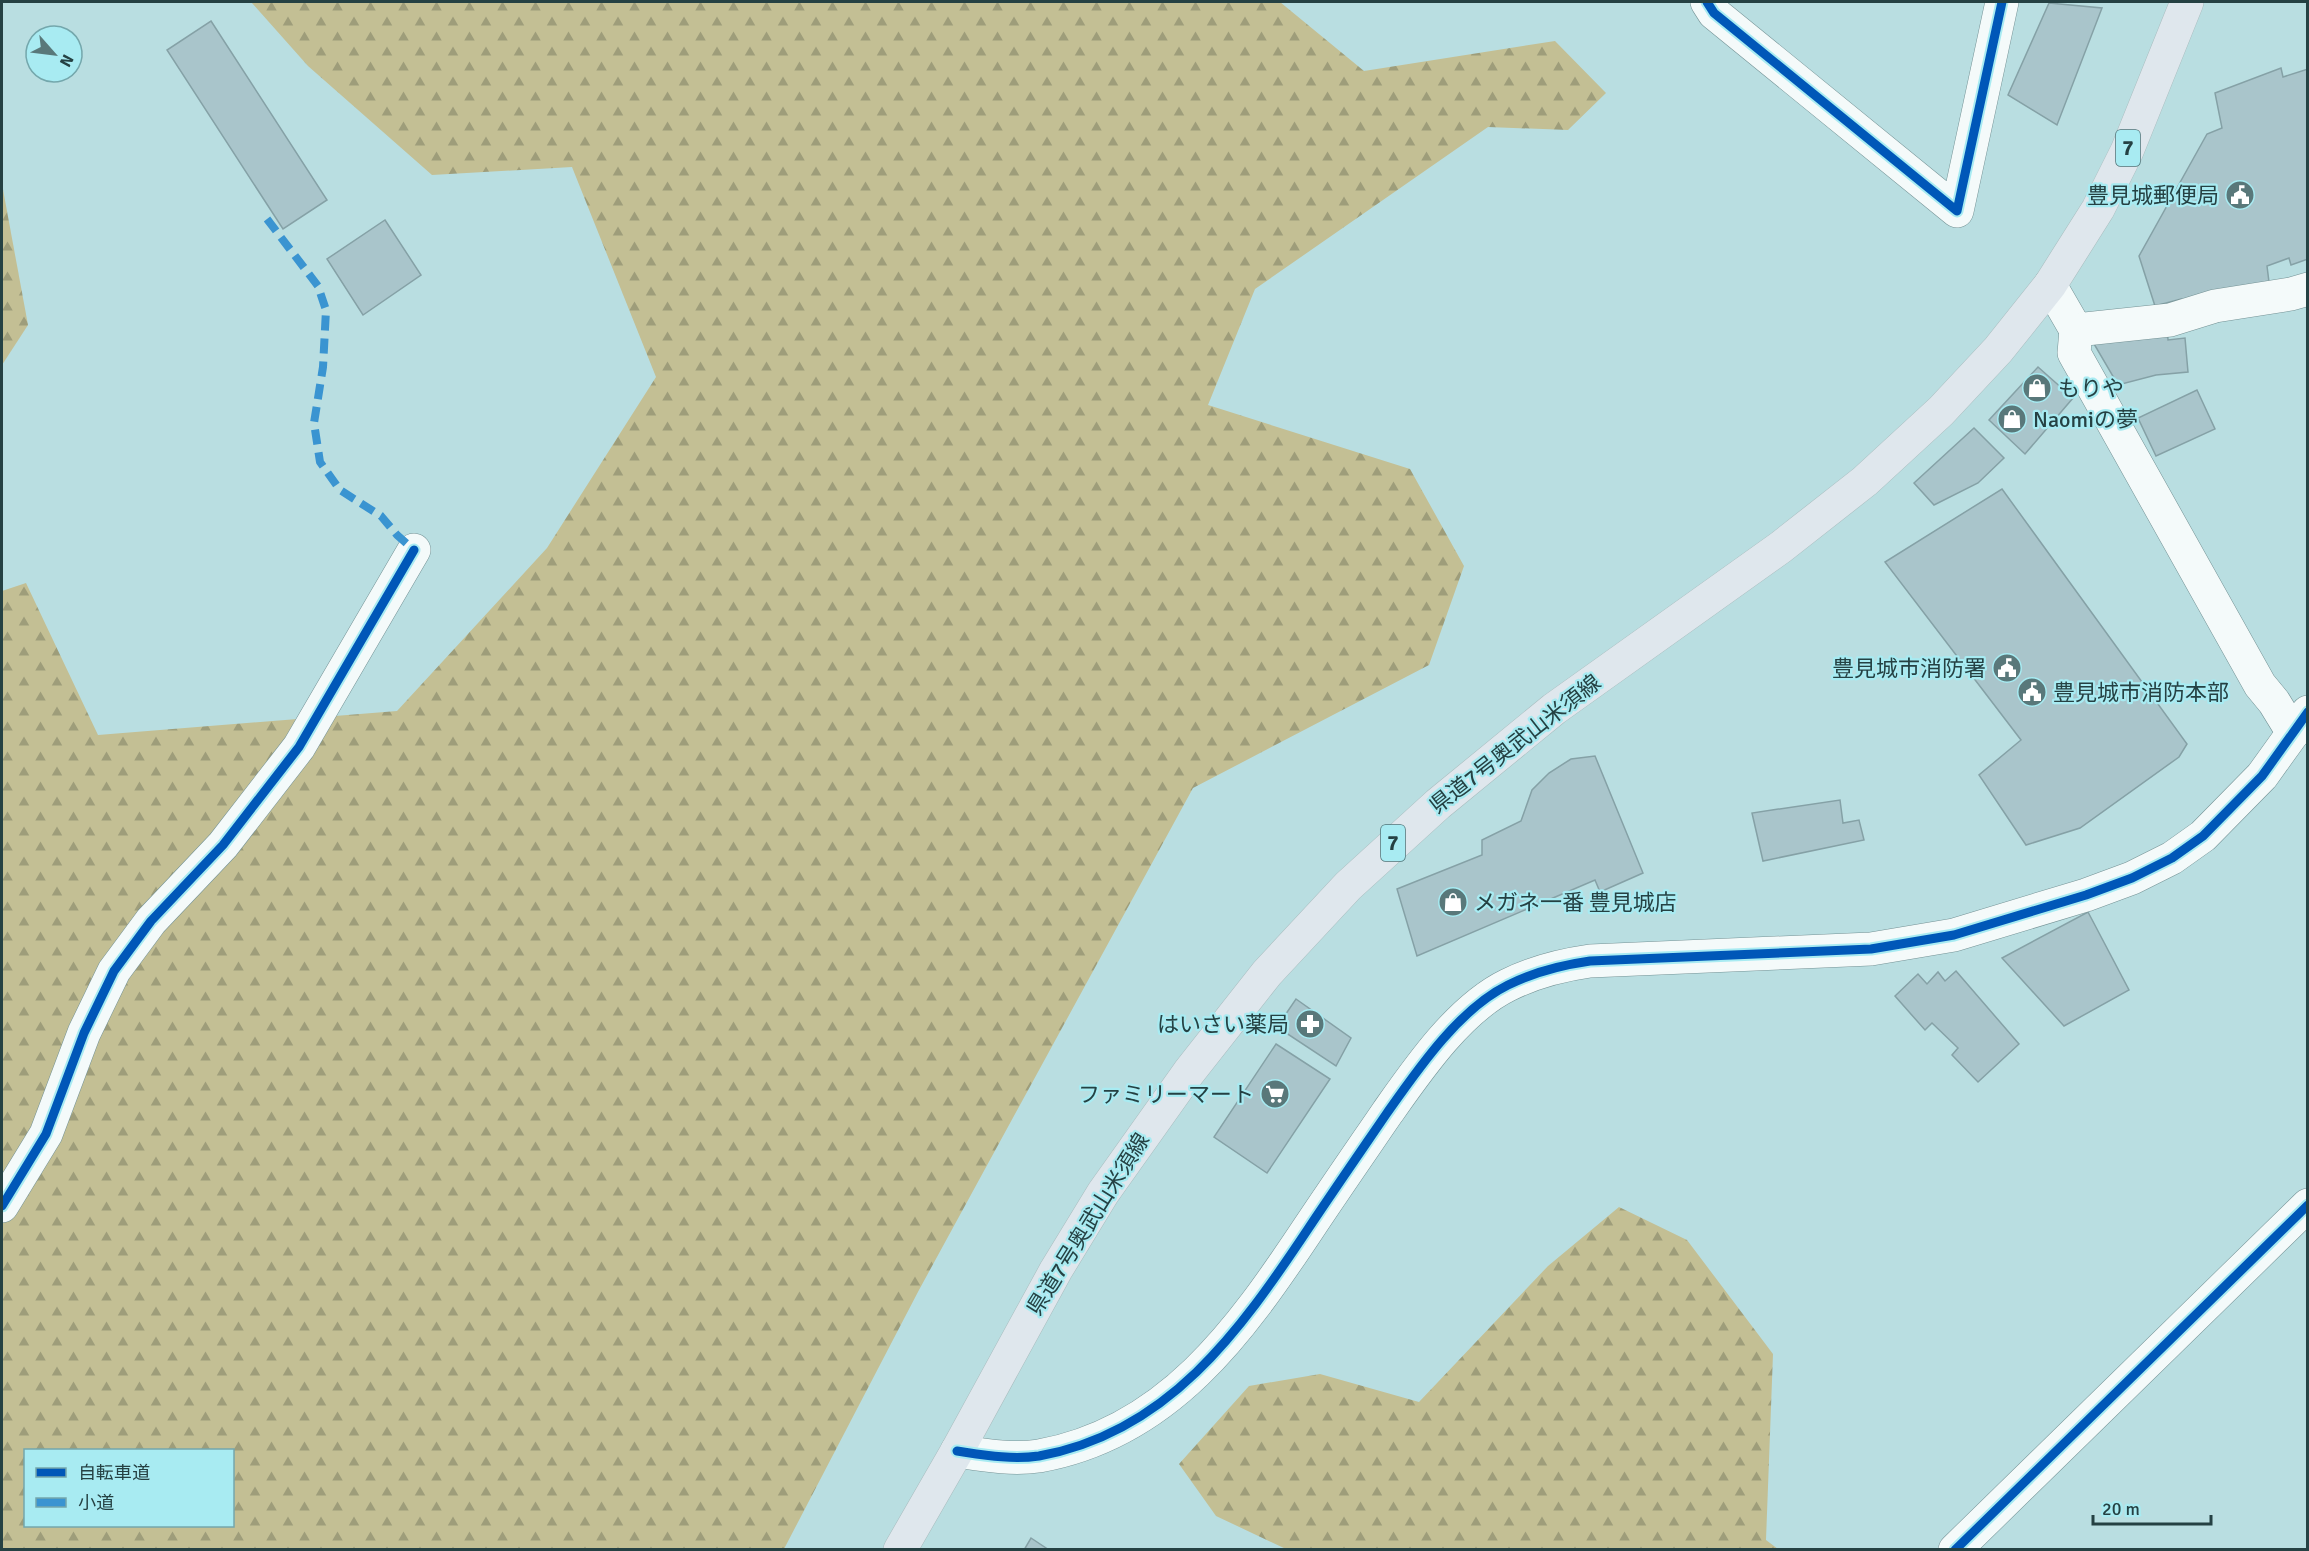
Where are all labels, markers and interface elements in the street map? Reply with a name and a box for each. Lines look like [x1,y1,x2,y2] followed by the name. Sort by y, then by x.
[24,24,84,84] north arrow
[55,51,78,70] text: N
[2116,130,2140,166] road number: 7
[2224,179,2256,211] public building icon: 豊見城郵便局
[2087,182,2219,209] place label: 豊見城郵便局
[2021,372,2053,404] shop icon: もりや
[2058,375,2124,402] place label: もりや
[1996,403,2028,435] shop icon: Naomiの夢
[2033,406,2138,433] place label: Naomiの夢
[1991,652,2023,684] public building icon: 豊見城市消防署
[1832,655,1986,682] place label: 豊見城市消防署
[1424,669,1606,819] street label: 県道7号奥武山米須線
[2016,676,2048,708] public building icon: 豊見城市消防本部
[2053,679,2229,706] place label: 豊見城市消防本部
[1381,825,1405,861] road number: 7
[1437,886,1469,918] shop icon: メガネ一番 豊見城店
[1474,889,1677,916] place label: メガネ一番 豊見城店
[1294,1008,1326,1040] pharmacy icon: はいさい薬局
[1157,1011,1289,1038] place label: はいさい薬局
[1259,1078,1291,1110] supermarket icon: ファミリーマート
[1078,1081,1254,1108] place label: ファミリーマート
[1021,1128,1155,1320] street label: 県道7号奥武山米須線
[24,1449,234,1527] legend
[78,1462,150,1484] text: 自転車道
[2093,1488,2212,1526] scale bar
[78,1492,114,1514] text: 小道
[2102,1498,2140,1520] text: 20 m

